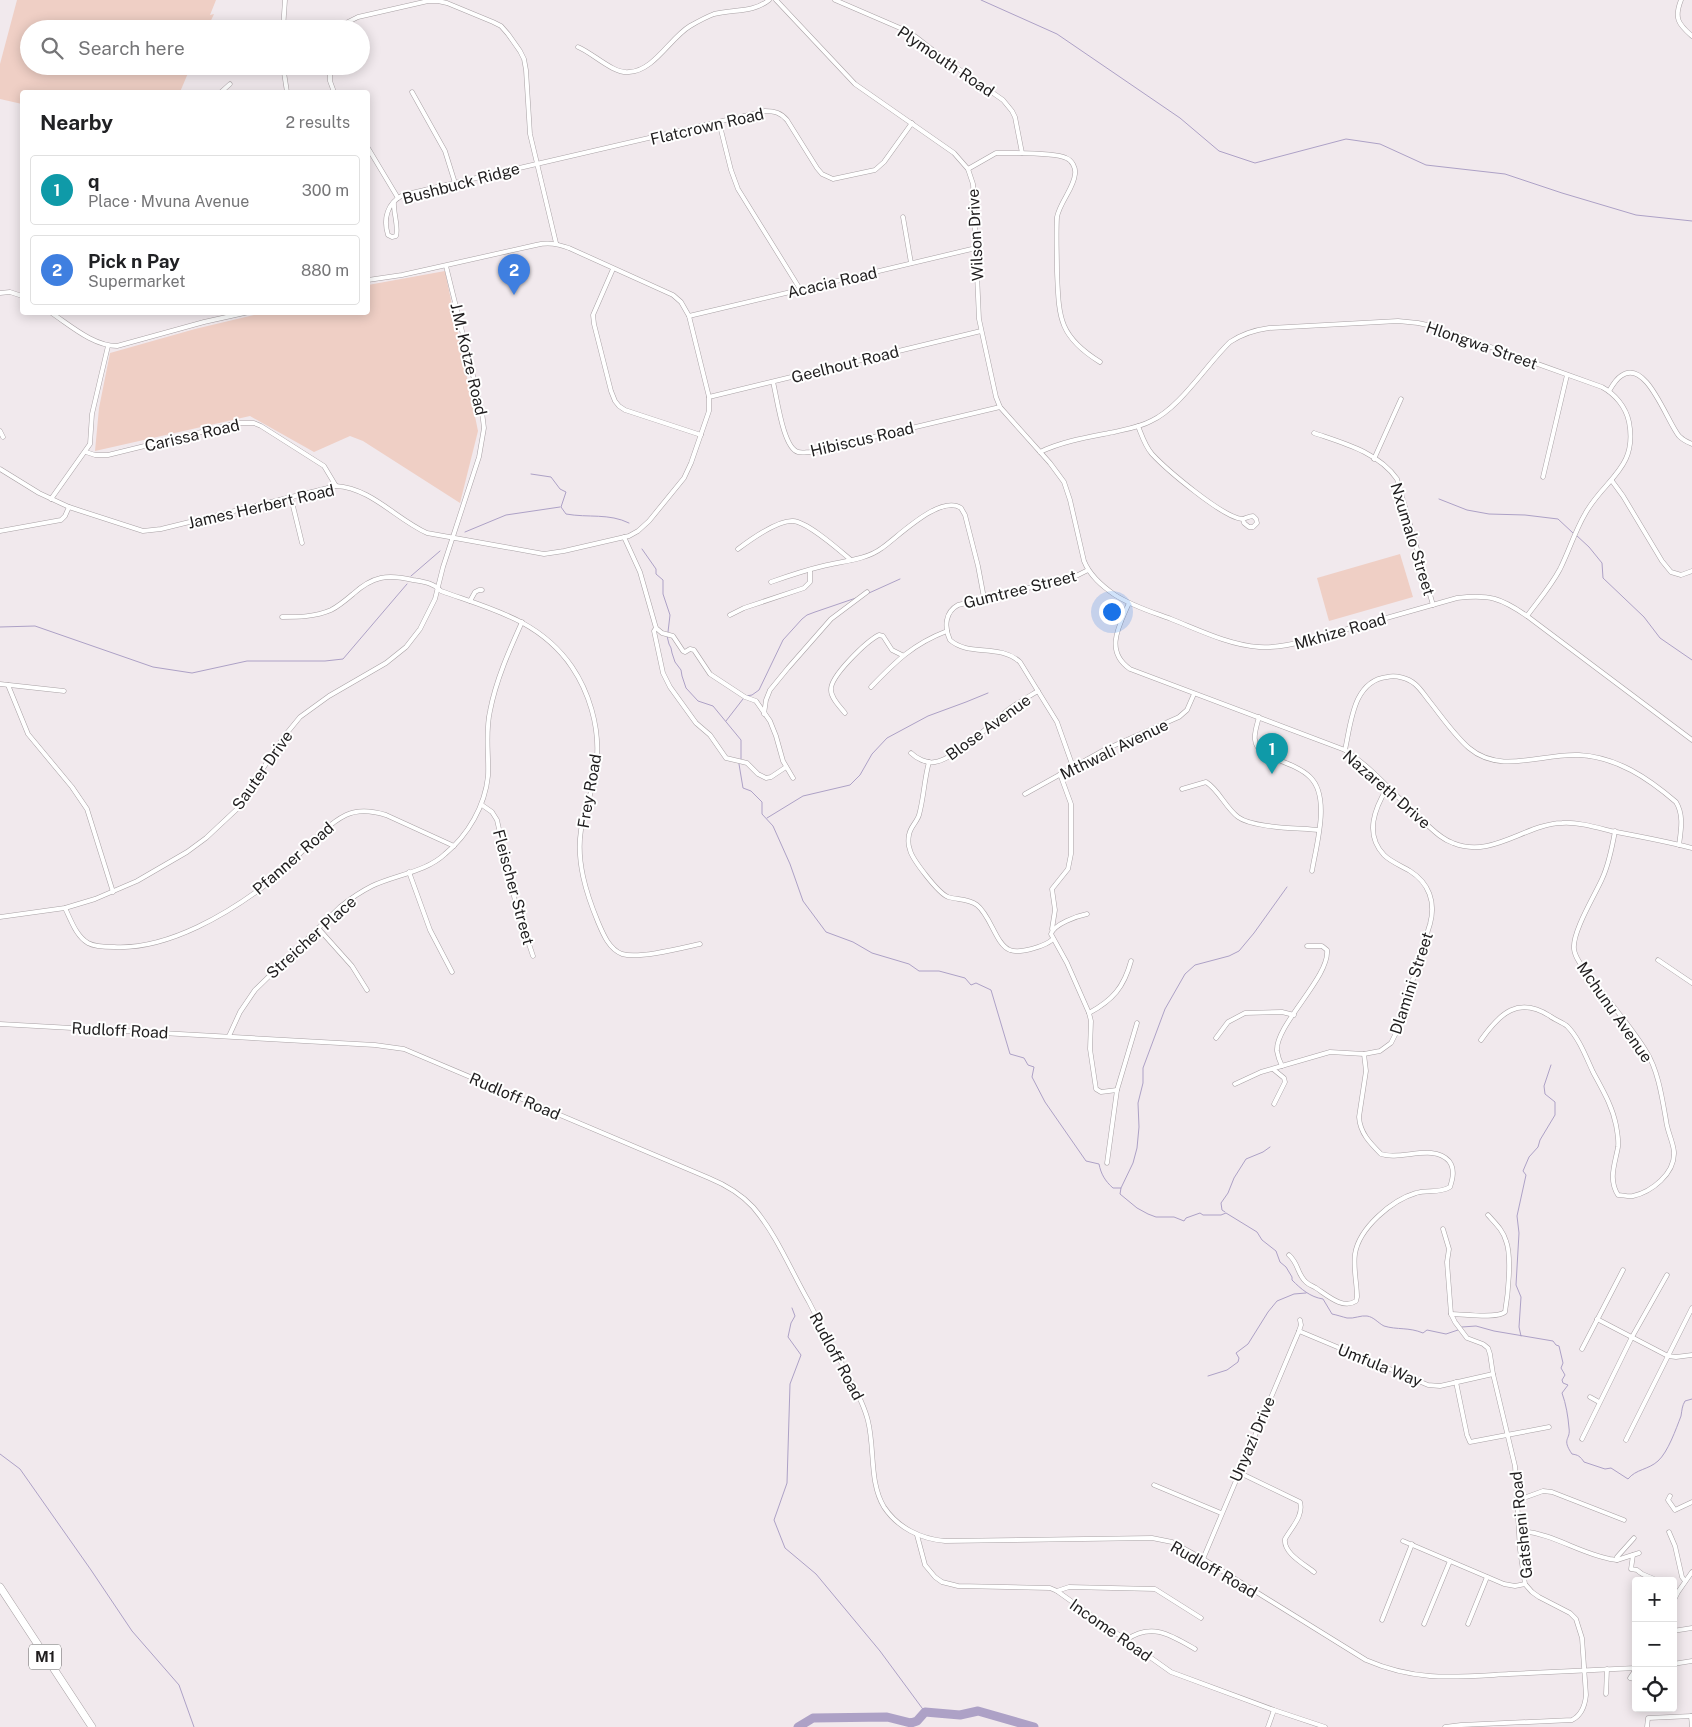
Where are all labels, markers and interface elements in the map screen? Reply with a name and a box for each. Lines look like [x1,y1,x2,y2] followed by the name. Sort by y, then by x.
[20,20,370,75] search box
[894,22,998,101] street label: Plymouth Road
[38,34,66,62] icon: search
[78,37,185,59] text: Search here
[648,104,766,149] street label: Flatcrown Road
[40,110,113,135] text: Nearby
[285,113,350,132] text: 2 results
[400,159,522,208] street label: Bushbuck Ridge
[88,170,100,192] text: q
[54,181,60,200] text: 1
[302,181,349,200] text: 300 m
[964,188,987,282] street label: Wilson Drive
[88,192,249,211] text: Place · Mvuna Avenue
[88,250,180,272] text: Pick n Pay
[498,254,530,295] pin: 2
[52,261,62,280] text: 2
[301,261,349,280] text: 880 m
[785,263,879,302] street label: Acacia Road
[88,272,185,291] text: Supermarket
[446,301,491,417] street label: J.M. Kotze Road
[1424,317,1540,373] street label: Hlongwa Street
[789,342,901,387] street label: Geelhout Road
[143,415,241,456] street label: Carissa Road
[808,418,916,461] street label: Hibiscus Road
[186,480,336,533] street label: James Herbert Road
[1386,480,1439,598] street label: Nxumalo Street
[962,566,1079,613] street label: Gumtree Street
[1099,599,1125,625] your location
[1292,609,1388,654] street label: Mkhize Road
[942,690,1034,765] street label: Blose Avenue
[1057,715,1171,784] street label: Mthwali Avenue
[228,727,297,814] street label: Sauter Drive
[1256,733,1288,774] pin: 1
[1339,746,1434,833] street label: Nazareth Drive
[574,753,605,830] street label: Frey Road
[249,818,338,899] street label: Pfanner Road
[489,827,538,947] street label: Fleischer Street
[263,892,360,983] street label: Streicher Place
[1386,930,1437,1037] street label: Dlamini Street
[1573,958,1656,1066] street label: Mchunu Avenue
[71,1018,169,1043] street label: Rudloff Road
[467,1069,563,1124] street label: Rudloff Road
[805,1309,868,1403] street label: Rudloff Road
[1335,1340,1425,1391] street label: Umfula Way
[1226,1394,1279,1485] street label: Unyazi Drive
[1506,1470,1537,1580] street label: Gatsheni Road
[1167,1537,1260,1602] street label: Rudloff Road
[1632,1577,1677,1712] map controls
[1632,1577,1677,1622] button: +
[1066,1595,1155,1666] street label: Income Road
[1632,1622,1677,1667] button: −
[29,1644,61,1670] road number: M1
[1632,1667,1677,1712] button: locate

